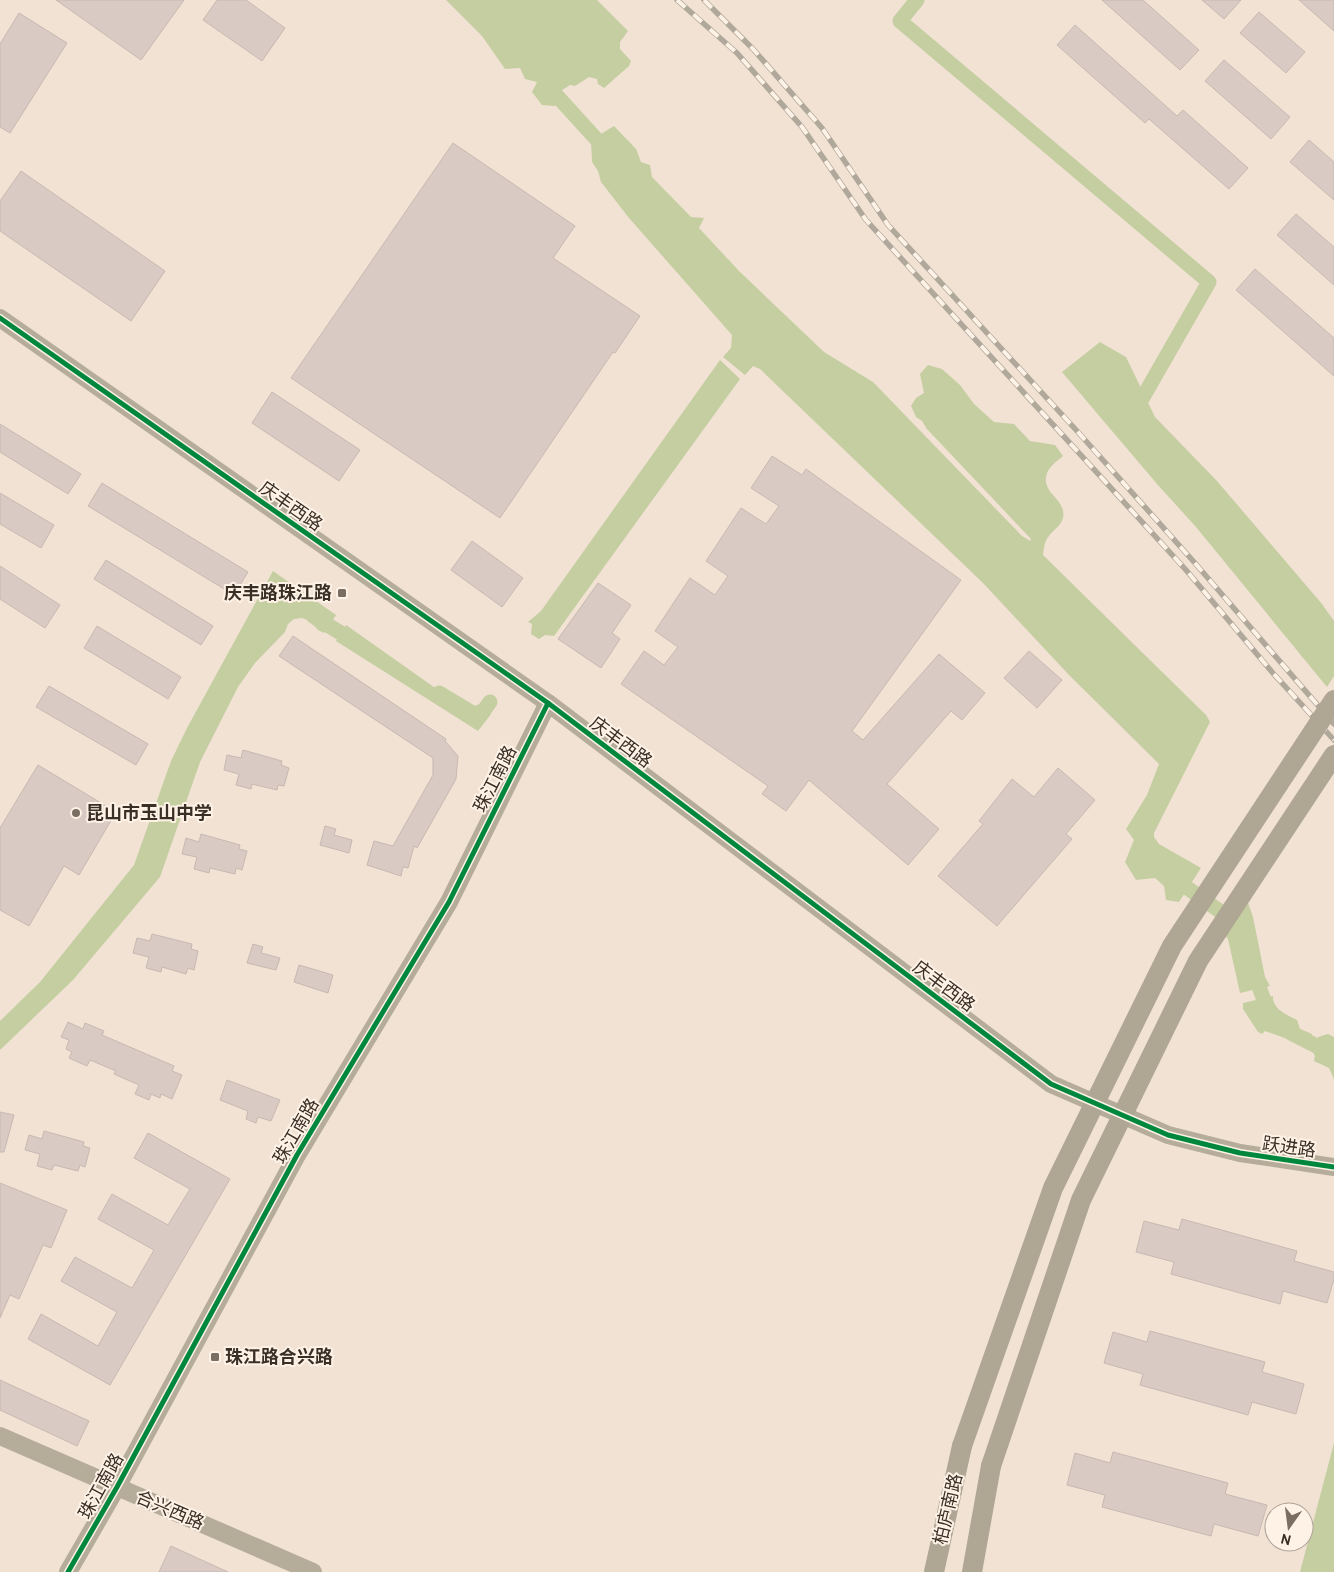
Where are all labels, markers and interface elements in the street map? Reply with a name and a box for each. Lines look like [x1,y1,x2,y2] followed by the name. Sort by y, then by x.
[254,477,326,537] street label: 庆丰西路
[224,583,332,606] place label: 庆丰路珠江路
[336,587,348,599] marker: 庆丰路珠江路
[584,712,656,774] street label: 庆丰西路
[470,742,523,817] street label: 珠江南路
[86,803,212,826] place label: 昆山市玉山中学
[70,807,82,819] marker: 昆山市玉山中学
[907,956,979,1018] street label: 庆丰西路
[269,1095,325,1169] street label: 珠江南路
[1260,1133,1317,1164] street label: 跃进路
[225,1347,333,1370] place label: 珠江路合兴路
[209,1351,221,1363] marker: 珠江路合兴路
[75,1450,130,1524] street label: 珠江南路
[930,1472,969,1547] street label: 柏庐南路
[132,1487,207,1536] street label: 合兴西路
[1264,1502,1314,1552] north arrow
[1279,1529,1293,1548] text: N

